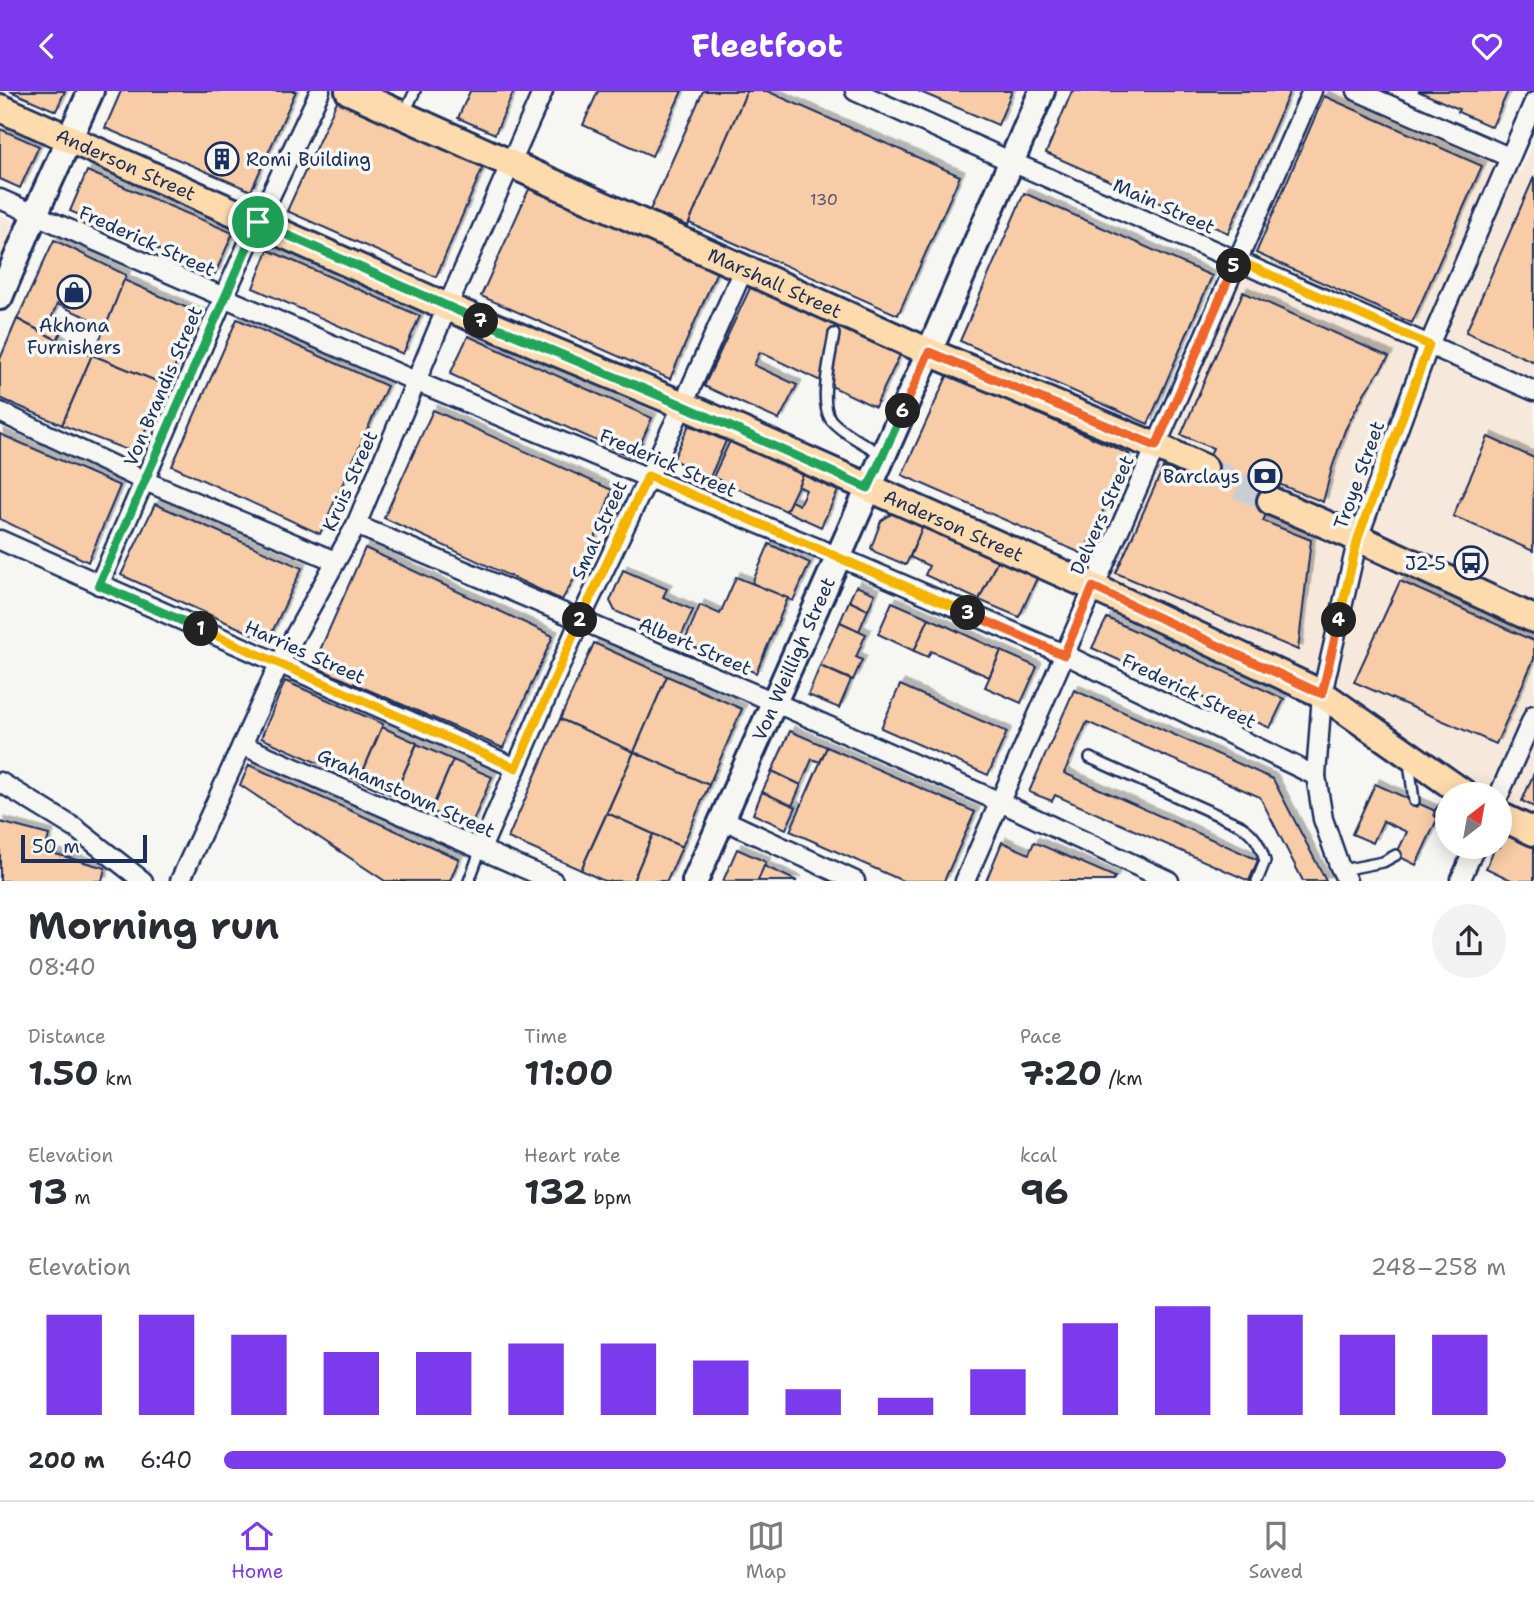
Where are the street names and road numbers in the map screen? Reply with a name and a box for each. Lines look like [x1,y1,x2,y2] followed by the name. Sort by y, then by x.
[52,122,200,206] street label: Anderson Street
[1109,172,1219,240] street label: Main Street
[75,200,219,282] street label: Frederick Street
[704,242,846,324] street label: Marshall Street
[118,302,208,470] street label: Von Brandis Street
[1328,417,1390,533] street label: Troye Street
[596,423,740,503] street label: Frederick Street
[317,427,383,535] street label: Kruis Street
[1064,451,1140,579] street label: Delvers Street
[565,477,633,583] street label: Smal Street
[880,483,1028,567] street label: Anderson Street
[746,573,840,745] street label: Von Weilligh Street
[635,611,755,681] street label: Albert Street
[241,614,369,690] street label: Harries Street
[1118,648,1260,734] street label: Frederick Street
[313,743,499,843] street label: Grahamstown Street

